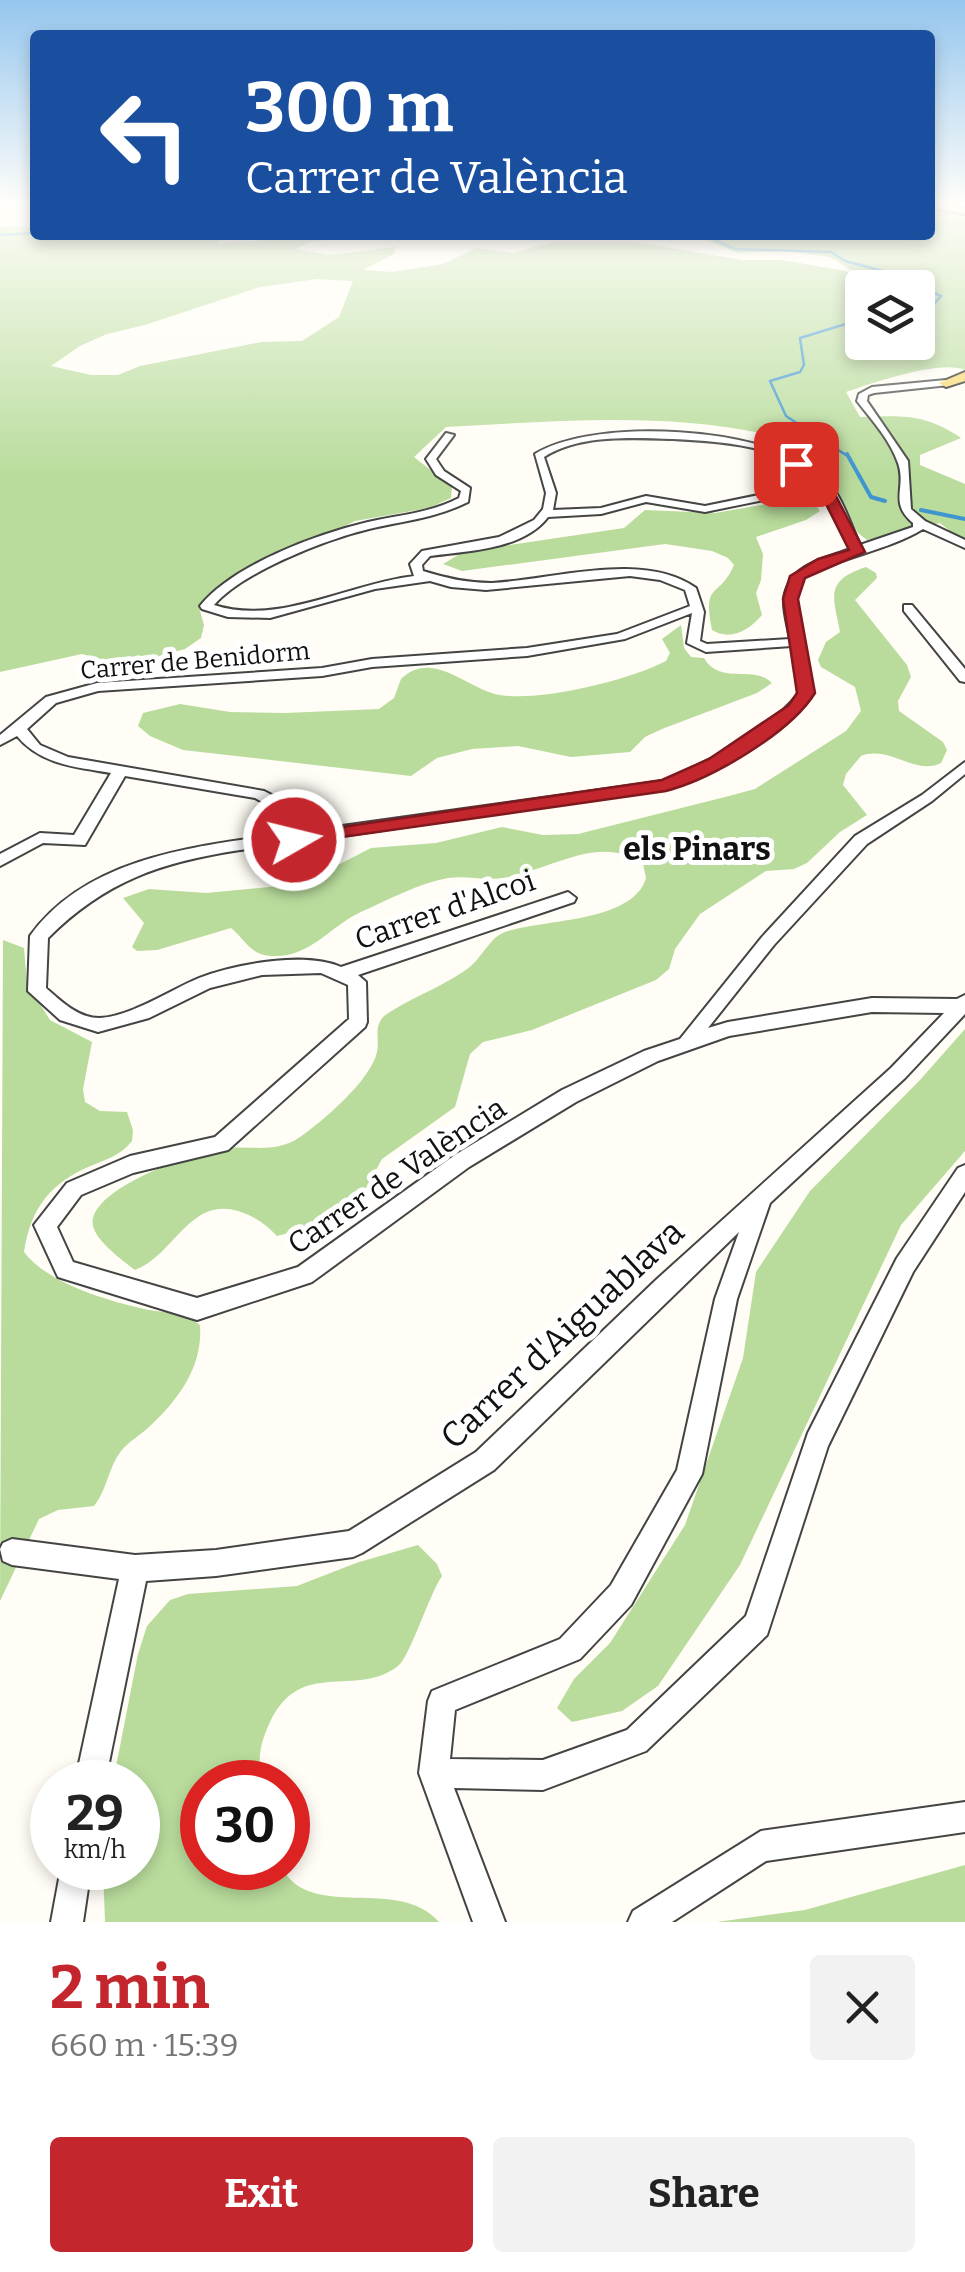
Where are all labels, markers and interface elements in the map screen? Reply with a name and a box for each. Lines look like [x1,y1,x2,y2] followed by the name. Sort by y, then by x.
[245,66,454,150] text: 300 m
[80,70,210,200] icon: left
[245,151,628,205] text: Carrer de València
[845,270,935,360] map controls
[845,270,935,360] button: layers
[754,422,839,507] pin
[769,437,824,492] icon: arrive
[79,636,311,686] street label: Carrer de Benidorm
[242,788,346,892] position arrow
[623,830,771,868] district label: els Pinars
[350,862,540,958] street label: Carrer d'Alcoi
[281,1090,513,1262] street label: Carrer de València
[432,1211,692,1457] street label: Carrer d'Aiguablava
[180,1760,310,1890] speed limit sign: 30
[66,1783,124,1843] text: 29
[64,1835,126,1865] text: km/h
[50,1952,210,2024] text: 2 min
[810,1955,915,2060] button: close
[50,2026,238,2064] text: 660 m · 15:39
[50,2137,473,2252] button: Exit
[493,2137,915,2252] button: Share

